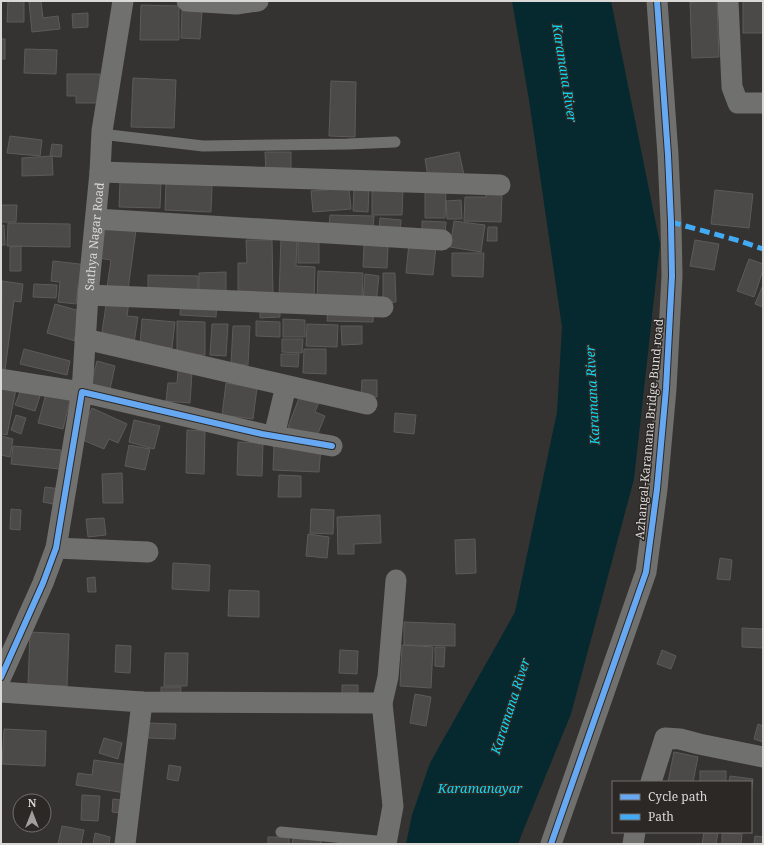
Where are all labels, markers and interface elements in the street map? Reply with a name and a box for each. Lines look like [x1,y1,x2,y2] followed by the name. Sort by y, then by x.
[548,21,582,125] water label: Karamana River
[80,181,107,291] street label: Sathya Nagar Road
[631,317,667,540] street label: Azhangal-Karamana Bridge Bund road
[580,344,604,446] water label: Karamana River
[486,655,534,757] water label: Karamana River
[437,779,523,797] water label: Karamanayar
[612,781,752,833] legend
[648,788,708,805] text: Cycle path
[12,793,52,833] north arrow
[28,795,37,810] text: N
[648,808,674,825] text: Path

